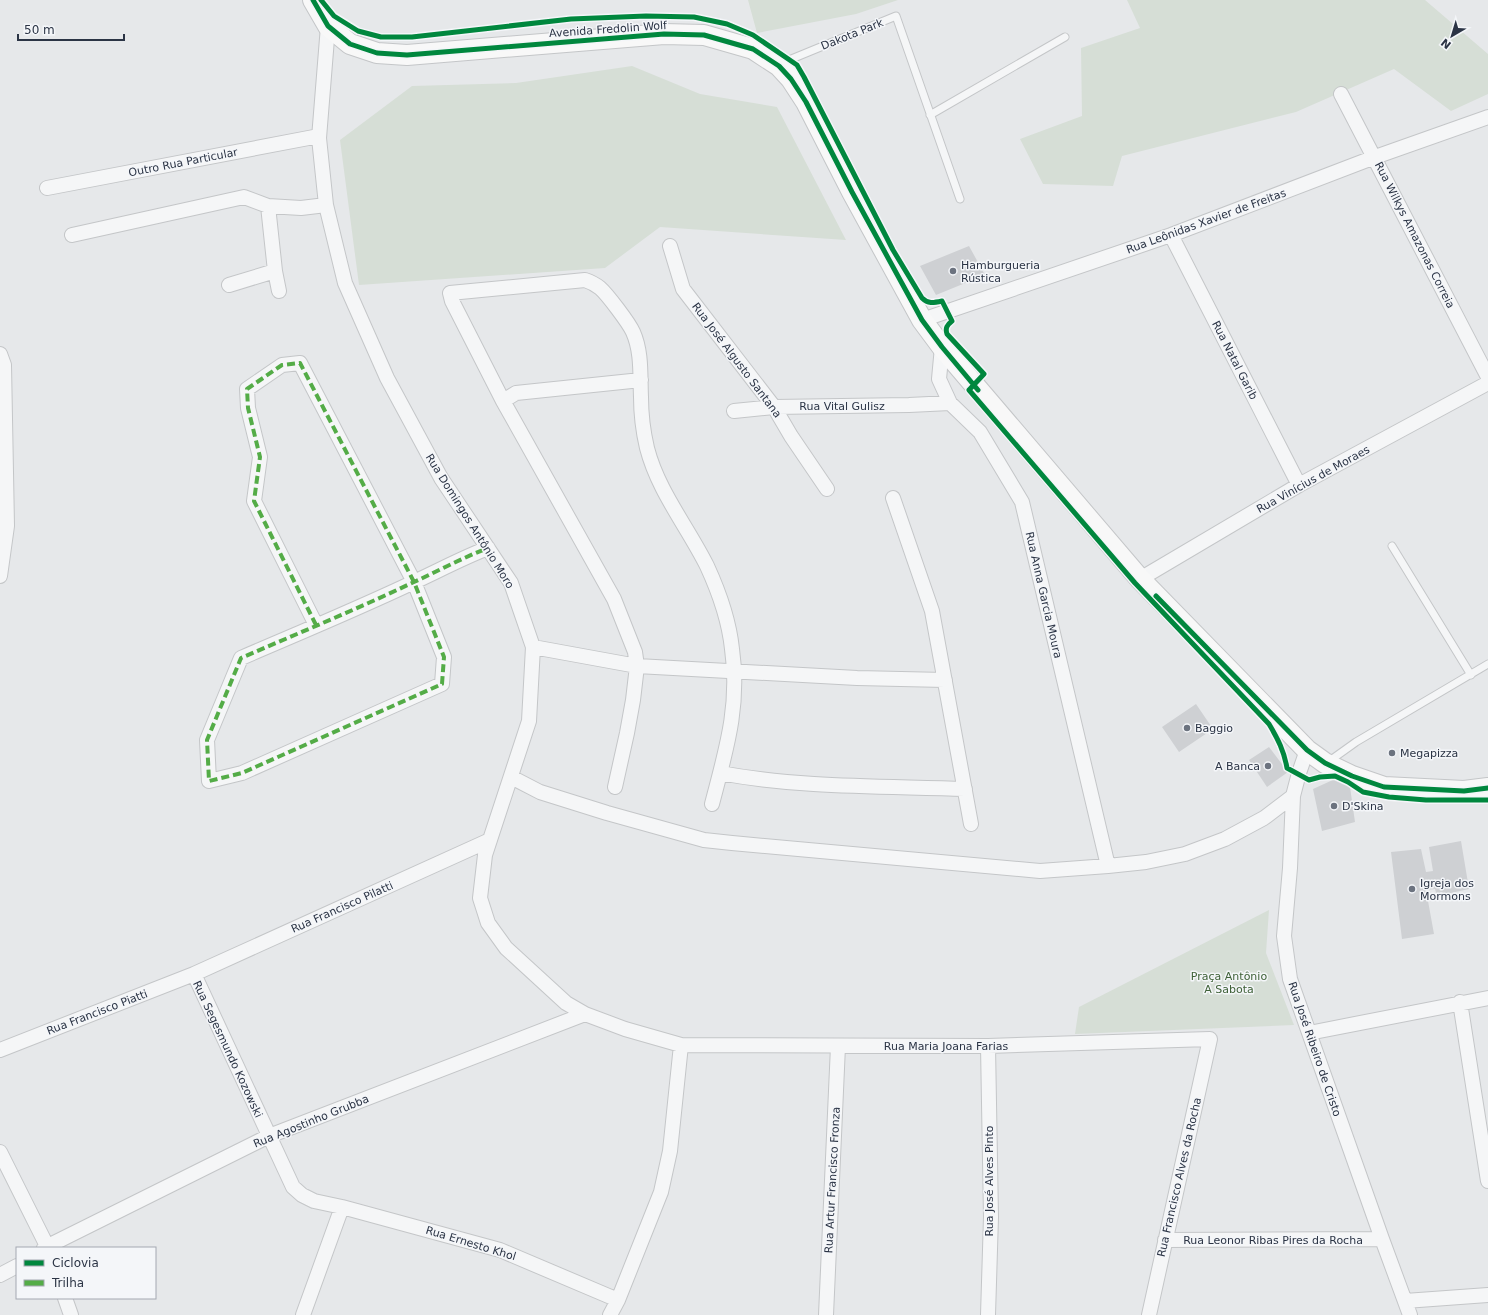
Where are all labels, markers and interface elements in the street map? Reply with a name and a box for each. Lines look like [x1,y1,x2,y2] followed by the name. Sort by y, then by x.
[18,16,124,42] scale bar
[819,16,886,53] street label: Dakota Park
[1432,16,1472,56] north arrow
[549,19,669,40] street label: Avenida Fredolin Wolf
[24,23,55,37] text: 50 m
[1439,36,1454,51] text: N
[127,145,239,179] street label: Outro Rua Particular
[1372,160,1457,311] street label: Rua Wilkys Amazonas Correia
[1125,186,1288,256] street label: Rua Leônidas Xavier de Freitas
[961,259,1040,285] place label: Hamburgueria Rústica
[948,266,958,276] marker: Hamburgueria Rústica
[689,300,784,420] street label: Rua José Algusto Santana
[1209,319,1260,402] street label: Rua Natal Garib
[799,400,885,413] street label: Rua Vital Gulisz
[1254,443,1372,516] street label: Rua Vinícius de Moraes
[423,452,517,591] street label: Rua Domingos Antônio Moro
[1023,531,1064,660] street label: Rua Anna Garcia Moura
[1195,722,1233,735] place label: Baggio
[1182,723,1192,733] marker: Baggio
[1400,747,1458,760] place label: Megapizza
[1387,748,1397,758] marker: Megapizza
[1215,760,1260,773] place label: A Banca
[1263,761,1273,771] marker: A Banca
[1342,800,1384,813] place label: D'Skina
[1329,801,1339,811] marker: D'Skina
[1420,877,1474,903] place label: Igreja dos Mormons
[289,879,395,936] street label: Rua Francisco Pilatti
[1407,884,1417,894] marker: Igreja dos Mormons
[1191,970,1267,996] park label: Praça Antônio A Sabota
[190,979,265,1120] street label: Rua Segesmundo Kozowski
[1285,980,1344,1118] street label: Rua José Ribeiro de Cristo
[45,987,150,1038] street label: Rua Francisco Piatti
[884,1040,1008,1053] street label: Rua Maria Joana Farias
[251,1092,371,1151] street label: Rua Agostinho Grubba
[1155,1096,1204,1258] street label: Rua Francisco Alves da Rocha
[822,1106,843,1254] street label: Rua Artur Francisco Fronza
[983,1125,996,1236] street label: Rua José Alves Pinto
[424,1224,518,1263] street label: Rua Ernesto Khol
[1183,1234,1363,1247] street label: Rua Leonor Ribas Pires da Rocha
[16,1247,156,1299] legend
[52,1256,99,1270] text: Ciclovia
[51,1276,84,1290] text: Trilha

